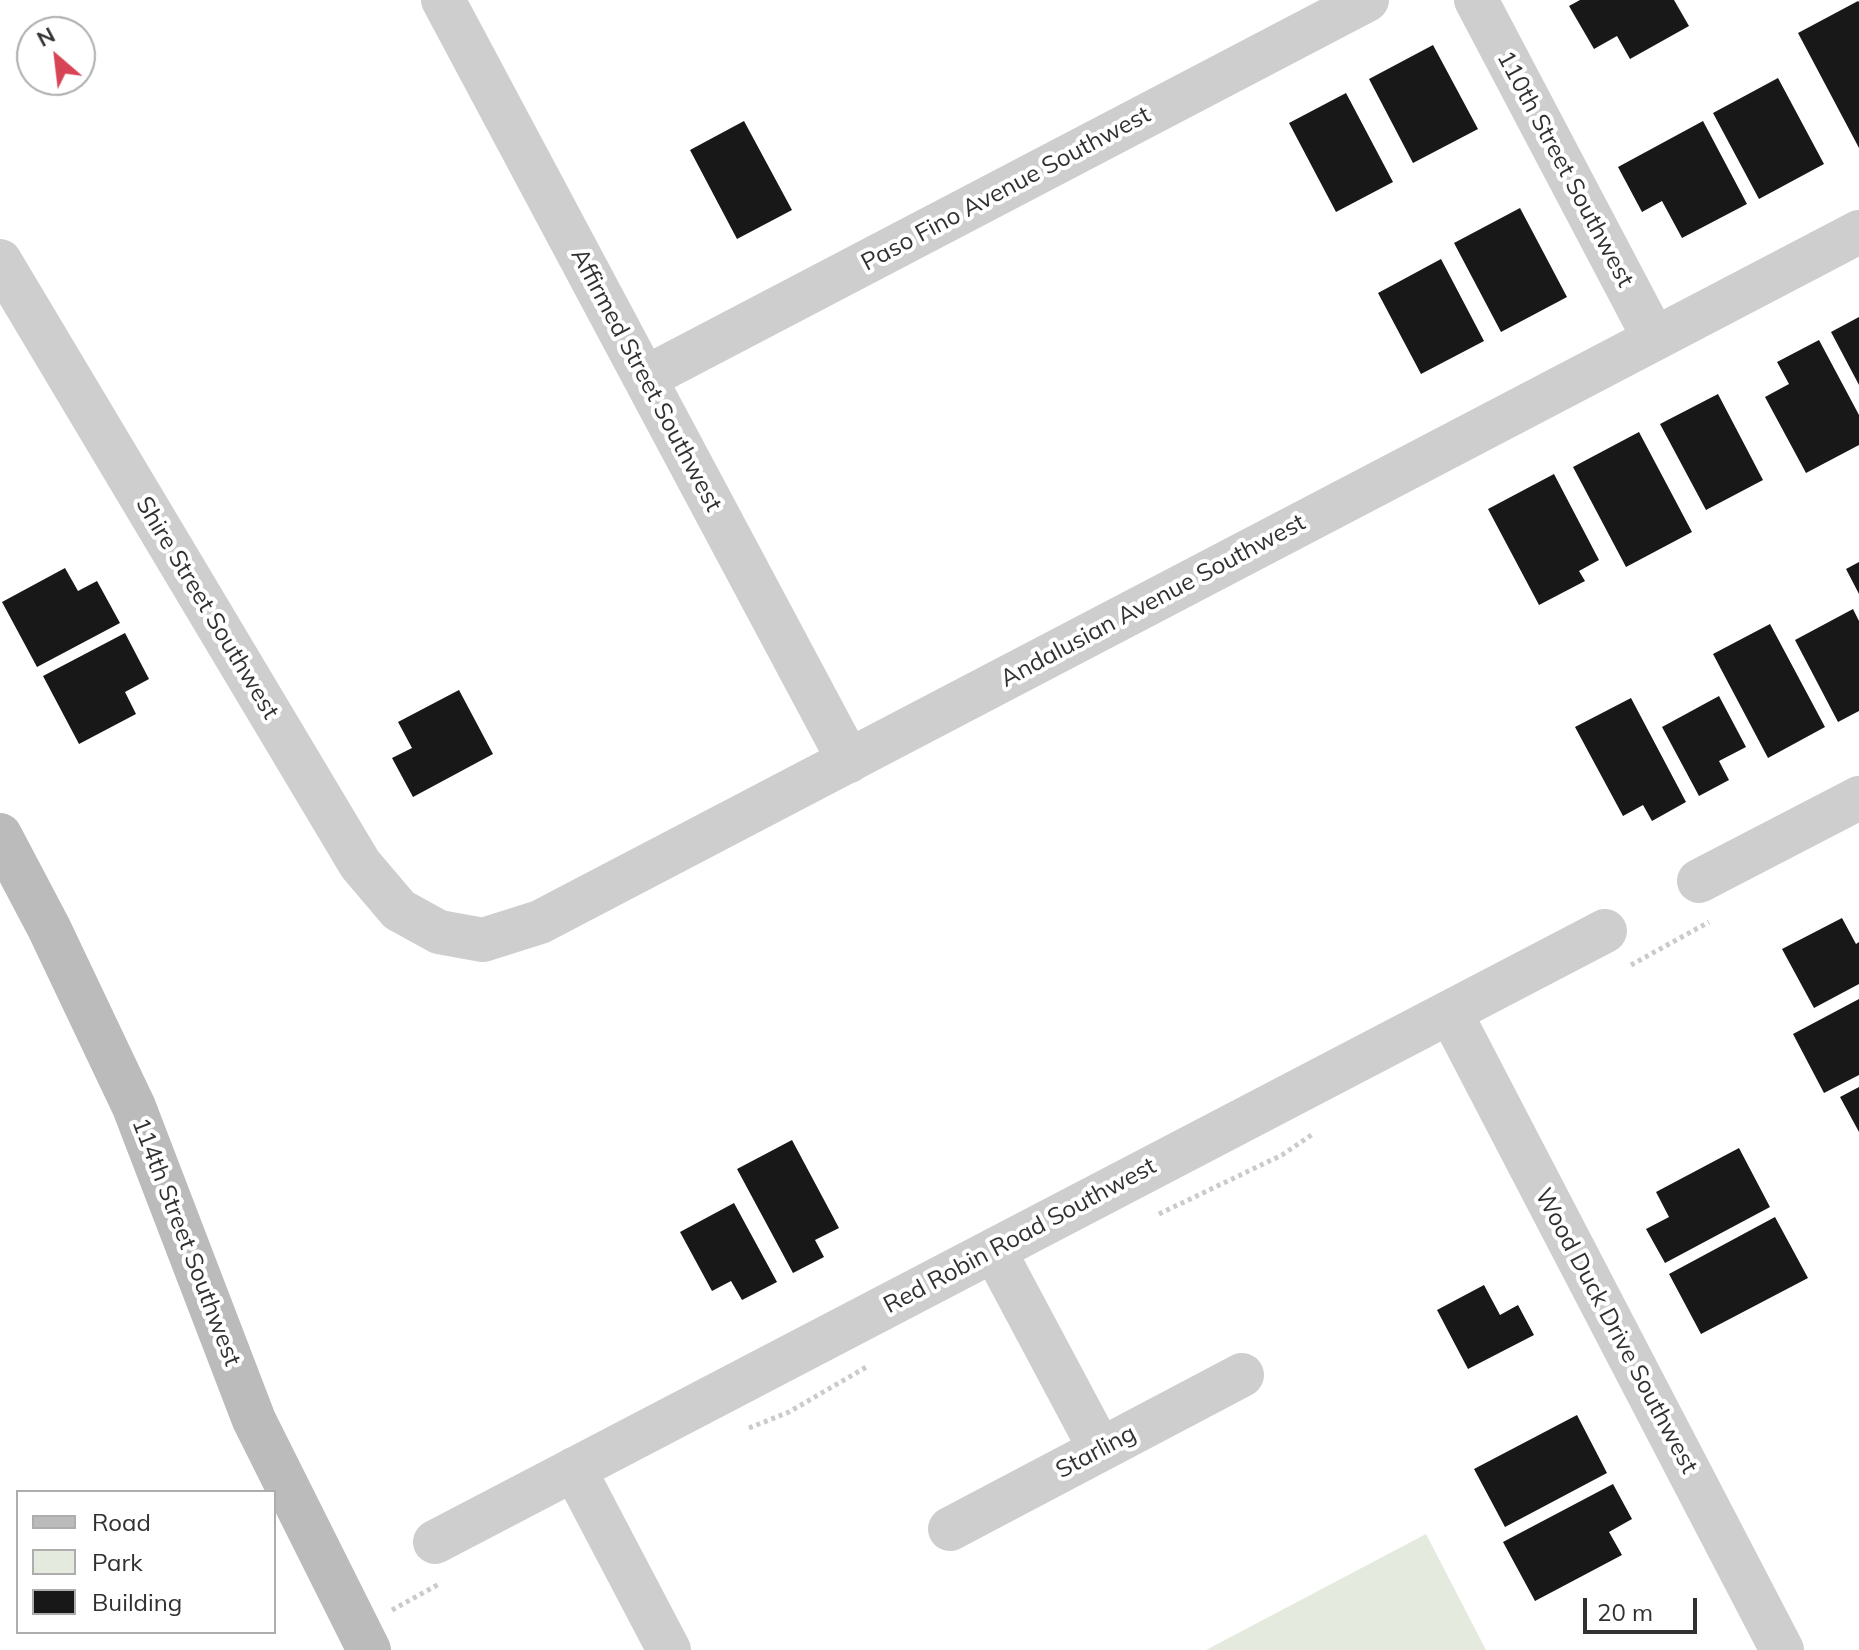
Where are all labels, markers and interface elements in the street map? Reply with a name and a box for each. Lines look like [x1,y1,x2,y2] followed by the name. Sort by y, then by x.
[16,16,96,96] north arrow
[32,20,60,53] text: N
[1490,46,1640,292] street label: 110th Street Southwest
[857,100,1155,278] street label: Paso Fino Avenue Southwest
[564,244,728,516] street label: Affirmed Street Southwest
[129,492,285,724] street label: Shire Street Southwest
[996,508,1310,694] street label: Andalusian Avenue Southwest
[125,1114,247,1370] street label: 114th Street Southwest
[879,1152,1161,1320] street label: Red Robin Road Southwest
[1528,1184,1704,1478] street label: Wood Duck Drive Southwest
[1051,1419,1141,1485] street label: Starling
[16,1490,276,1634] legend
[92,1507,151,1537] text: Road
[92,1547,143,1577] text: Park
[1587,1582,1701,1632] scale bar
[92,1587,182,1617] text: Building
[1597,1597,1653,1627] text: 20 m

